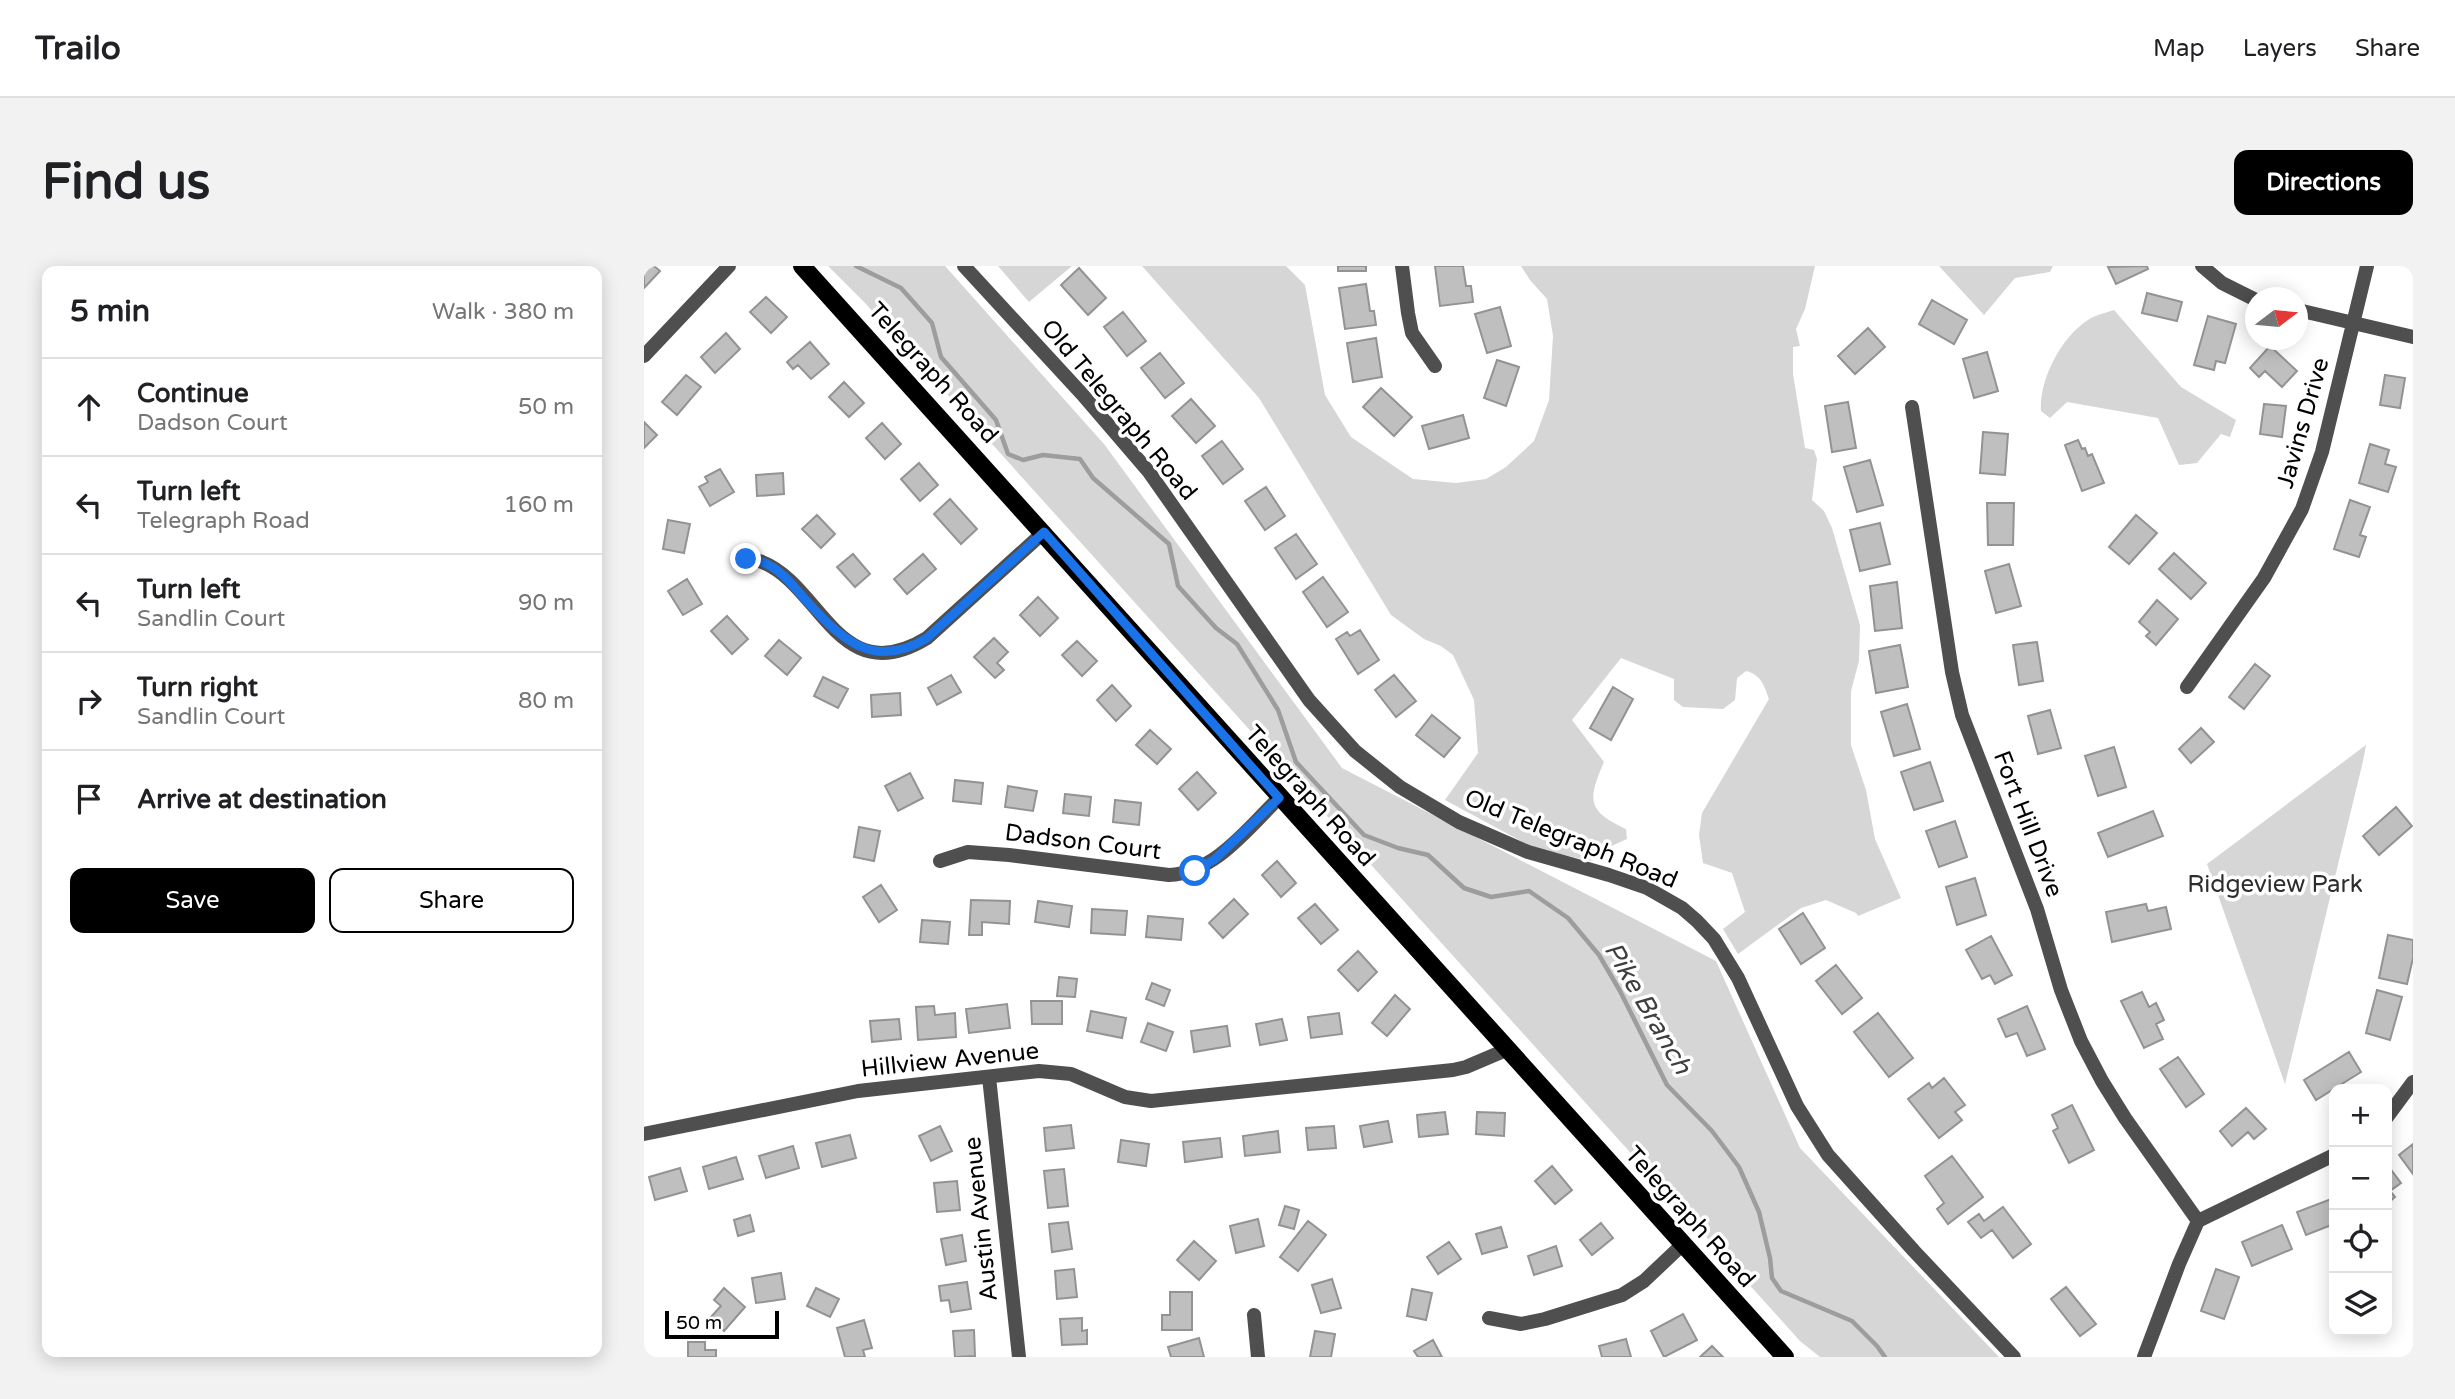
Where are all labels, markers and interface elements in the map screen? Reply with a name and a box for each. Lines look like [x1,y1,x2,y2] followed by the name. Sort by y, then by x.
[35,29,121,68] text: Trailo
[2153,34,2205,63] text: Map
[2243,34,2317,63] text: Layers
[2355,34,2420,63] text: Share
[2234,150,2413,215] button: Directions
[42,153,210,212] text: Find us
[2245,287,2308,350] north arrow
[70,293,150,330] text: 5 min
[862,296,1004,450] street label: Telegraph Road
[432,298,574,326] text: Walk · 380 m
[1035,314,1203,506] street label: Old Telegraph Road
[2271,354,2335,492] street label: Javins Drive
[137,378,249,409] text: Continue
[70,388,108,426] icon: ahead
[518,393,574,421] text: 50 m
[137,409,288,437] text: Dadson Court
[137,476,240,507] text: Turn left
[70,486,108,524] icon: left
[504,491,574,519] text: 160 m
[137,507,310,535] text: Telegraph Road
[730,543,761,574] route end
[137,574,240,605] text: Turn left
[70,584,108,622] icon: left
[518,589,574,617] text: 90 m
[137,605,285,633] text: Sandlin Court
[137,672,258,703] text: Turn right
[70,682,108,720] icon: right
[518,687,574,715] text: 80 m
[137,703,285,731] text: Sandlin Court
[1239,719,1381,873] street label: Telegraph Road
[1987,747,2069,901] street label: Fort Hill Drive
[70,780,108,818] icon: arrive
[1460,783,1682,895] street label: Old Telegraph Road
[137,784,387,815] text: Arrive at destination
[1003,818,1163,866] street label: Dadson Court
[1179,855,1210,886] route start
[70,868,315,933] button: Save
[329,868,574,933] button: Share
[2187,870,2363,899] park label: Ridgeview Park
[1598,937,1699,1080] water label: Pike Branch
[859,1036,1041,1084] street label: Hillview Avenue
[2329,1084,2392,1336] map controls
[2329,1084,2392,1147] button: +
[958,1135,1004,1303] street label: Austin Avenue
[1619,1140,1761,1294] street label: Telegraph Road
[2329,1147,2392,1210] button: −
[2329,1210,2392,1273] button: locate
[2329,1273,2392,1336] button: layers
[665,1308,779,1340] scale bar
[676,1312,722,1334] text: 50 m

